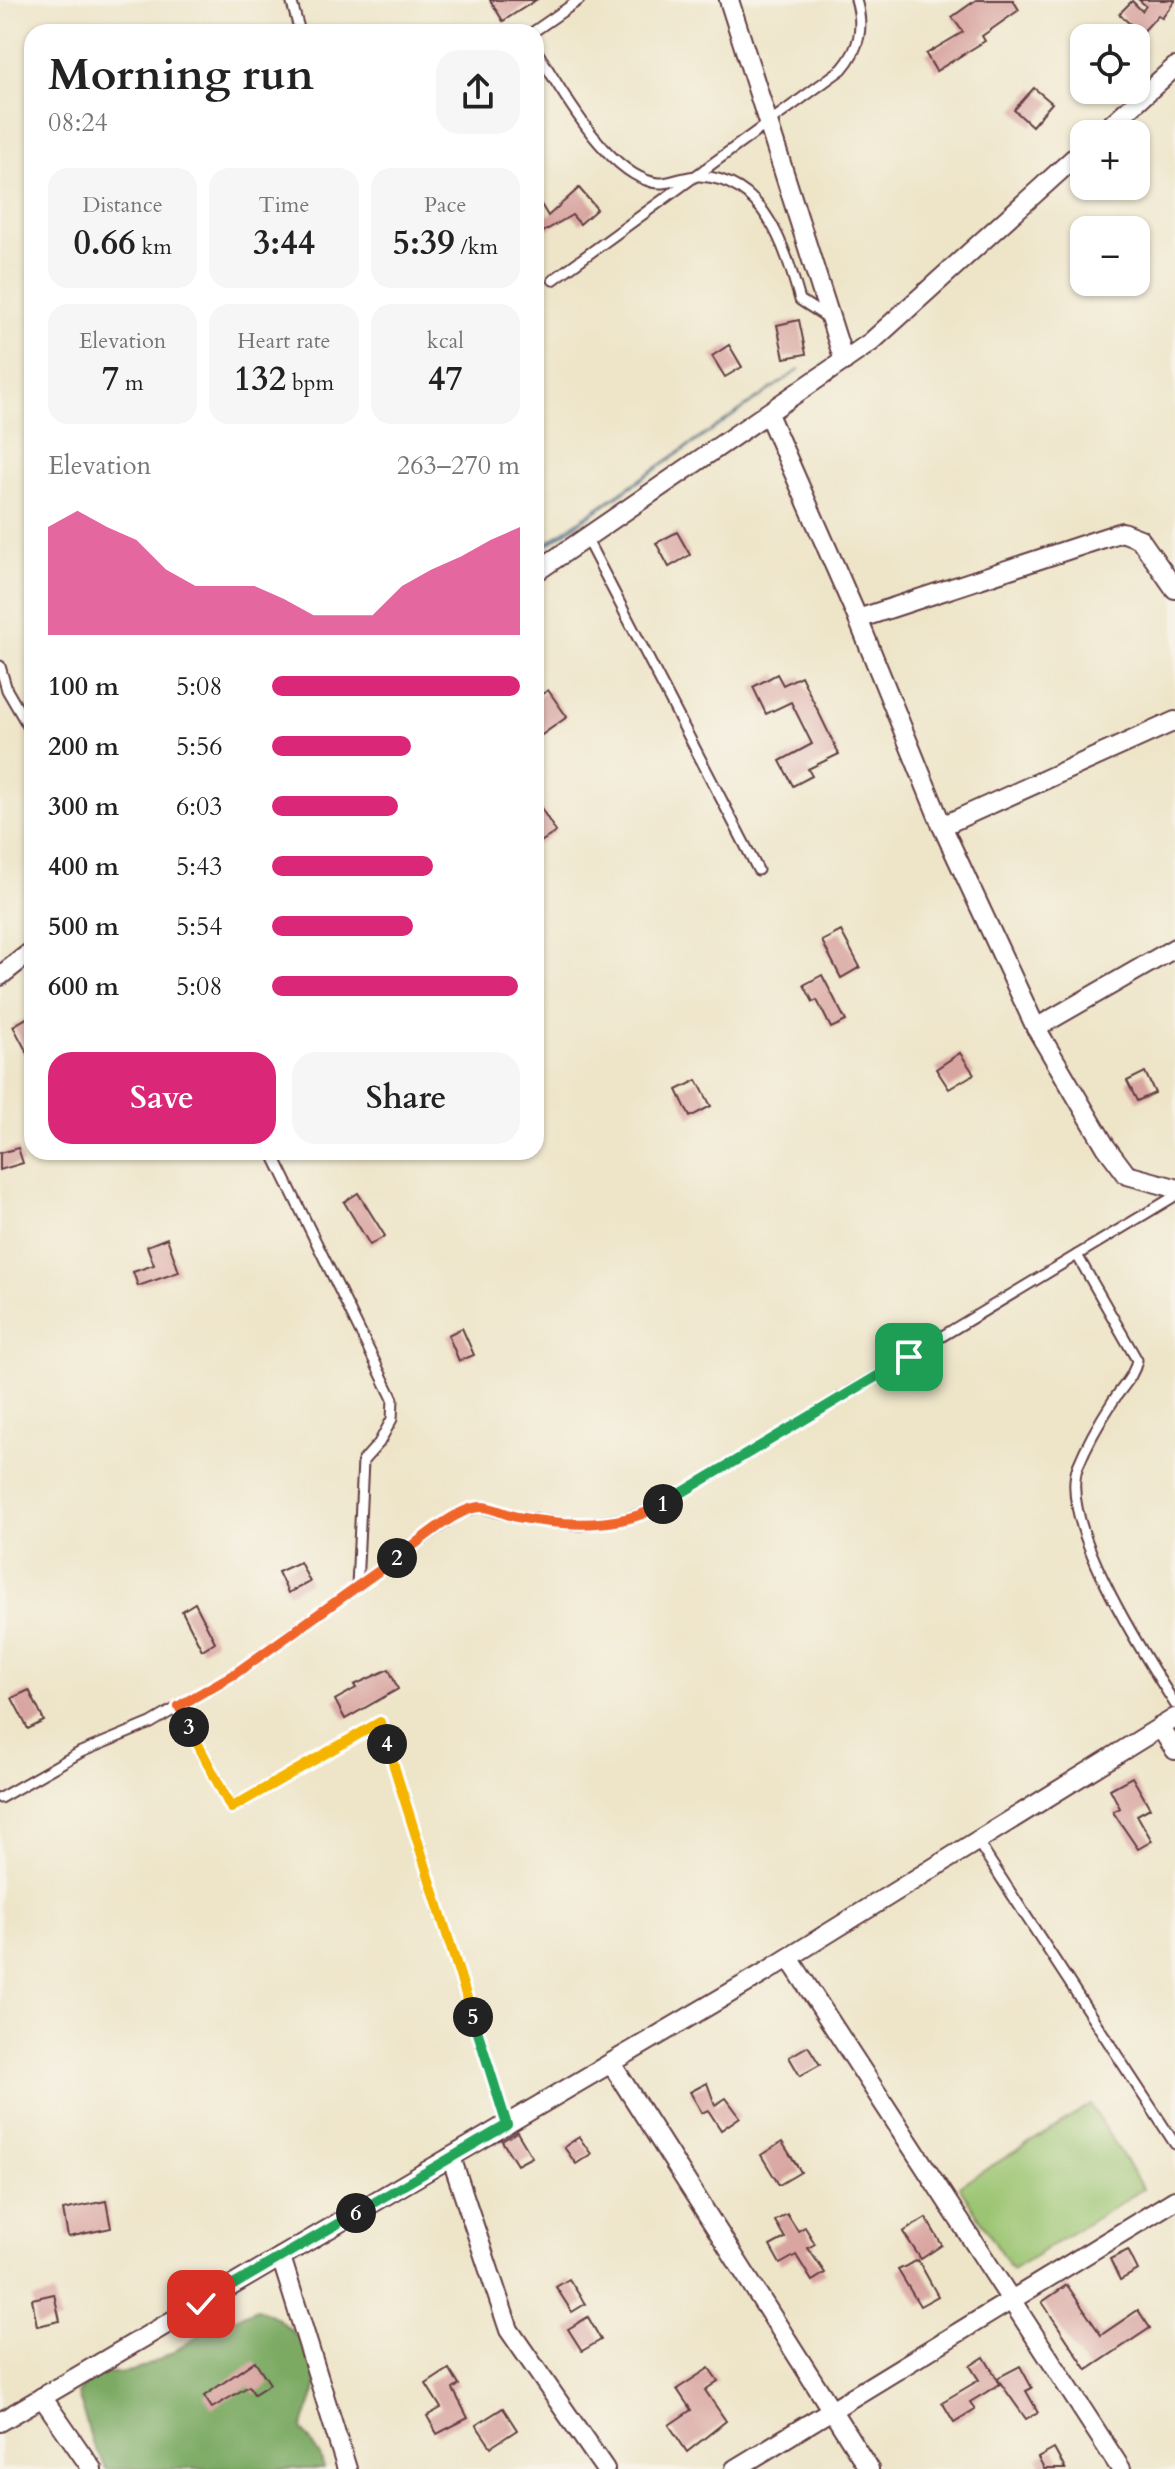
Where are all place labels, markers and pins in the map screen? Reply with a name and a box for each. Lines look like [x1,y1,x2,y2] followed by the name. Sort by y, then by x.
[875,1323,943,1391] pin
[643,1484,683,1524] pin: 1
[377,1538,417,1578] pin: 2
[169,1707,209,1747] pin: 3
[367,1724,407,1764] pin: 4
[453,1997,493,2037] pin: 5
[336,2193,376,2233] pin: 6
[167,2270,235,2338] pin

